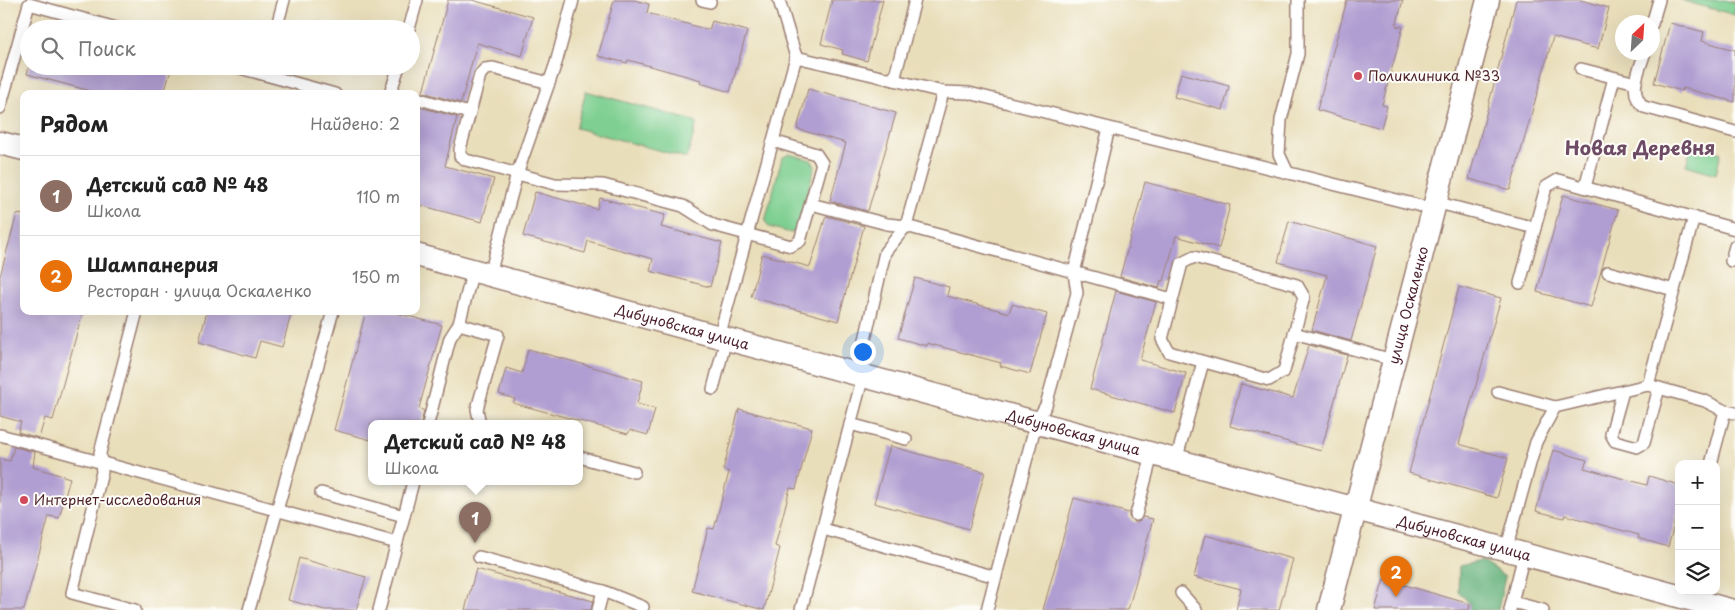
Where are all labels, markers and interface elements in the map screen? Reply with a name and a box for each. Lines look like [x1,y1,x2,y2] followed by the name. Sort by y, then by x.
[1615,15,1660,60] north arrow
[20,20,420,75] search box
[38,34,66,62] icon: search
[78,34,136,62] text: Поиск
[1368,65,1500,86] place label: Поликлиника №33
[1352,70,1364,82] marker: Поликлиника №33
[40,107,108,139] text: Рядом
[310,111,400,135] text: Найдено: 2
[1565,133,1715,161] district label: Новая Деревня
[87,170,269,198] text: Детский сад № 48
[52,184,60,208] text: 1
[357,184,400,208] text: 110 m
[87,198,141,222] text: Школа
[1383,244,1433,366] street label: улица Оскаленко
[87,250,219,278] text: Шампанерия
[50,264,62,288] text: 2
[352,264,400,288] text: 150 m
[87,278,312,302] text: Ресторан · улица Оскаленко
[613,298,752,355] street label: Дибуновская улица
[850,339,876,365] your location
[1004,404,1143,460] street label: Дибуновская улица
[368,420,583,485] popup
[385,427,566,455] text: Детский сад № 48
[385,455,438,479] text: Школа
[1675,460,1720,595] map controls
[1675,460,1720,505] button: +
[34,489,201,510] place label: Интернет-исследования
[18,494,30,506] marker: Интернет-исследования
[459,502,491,543] pin: 1
[1675,505,1720,550] button: −
[1395,509,1534,566] street label: Дибуновская улица
[1675,550,1720,595] button: layers
[1380,556,1412,597] pin: 2

